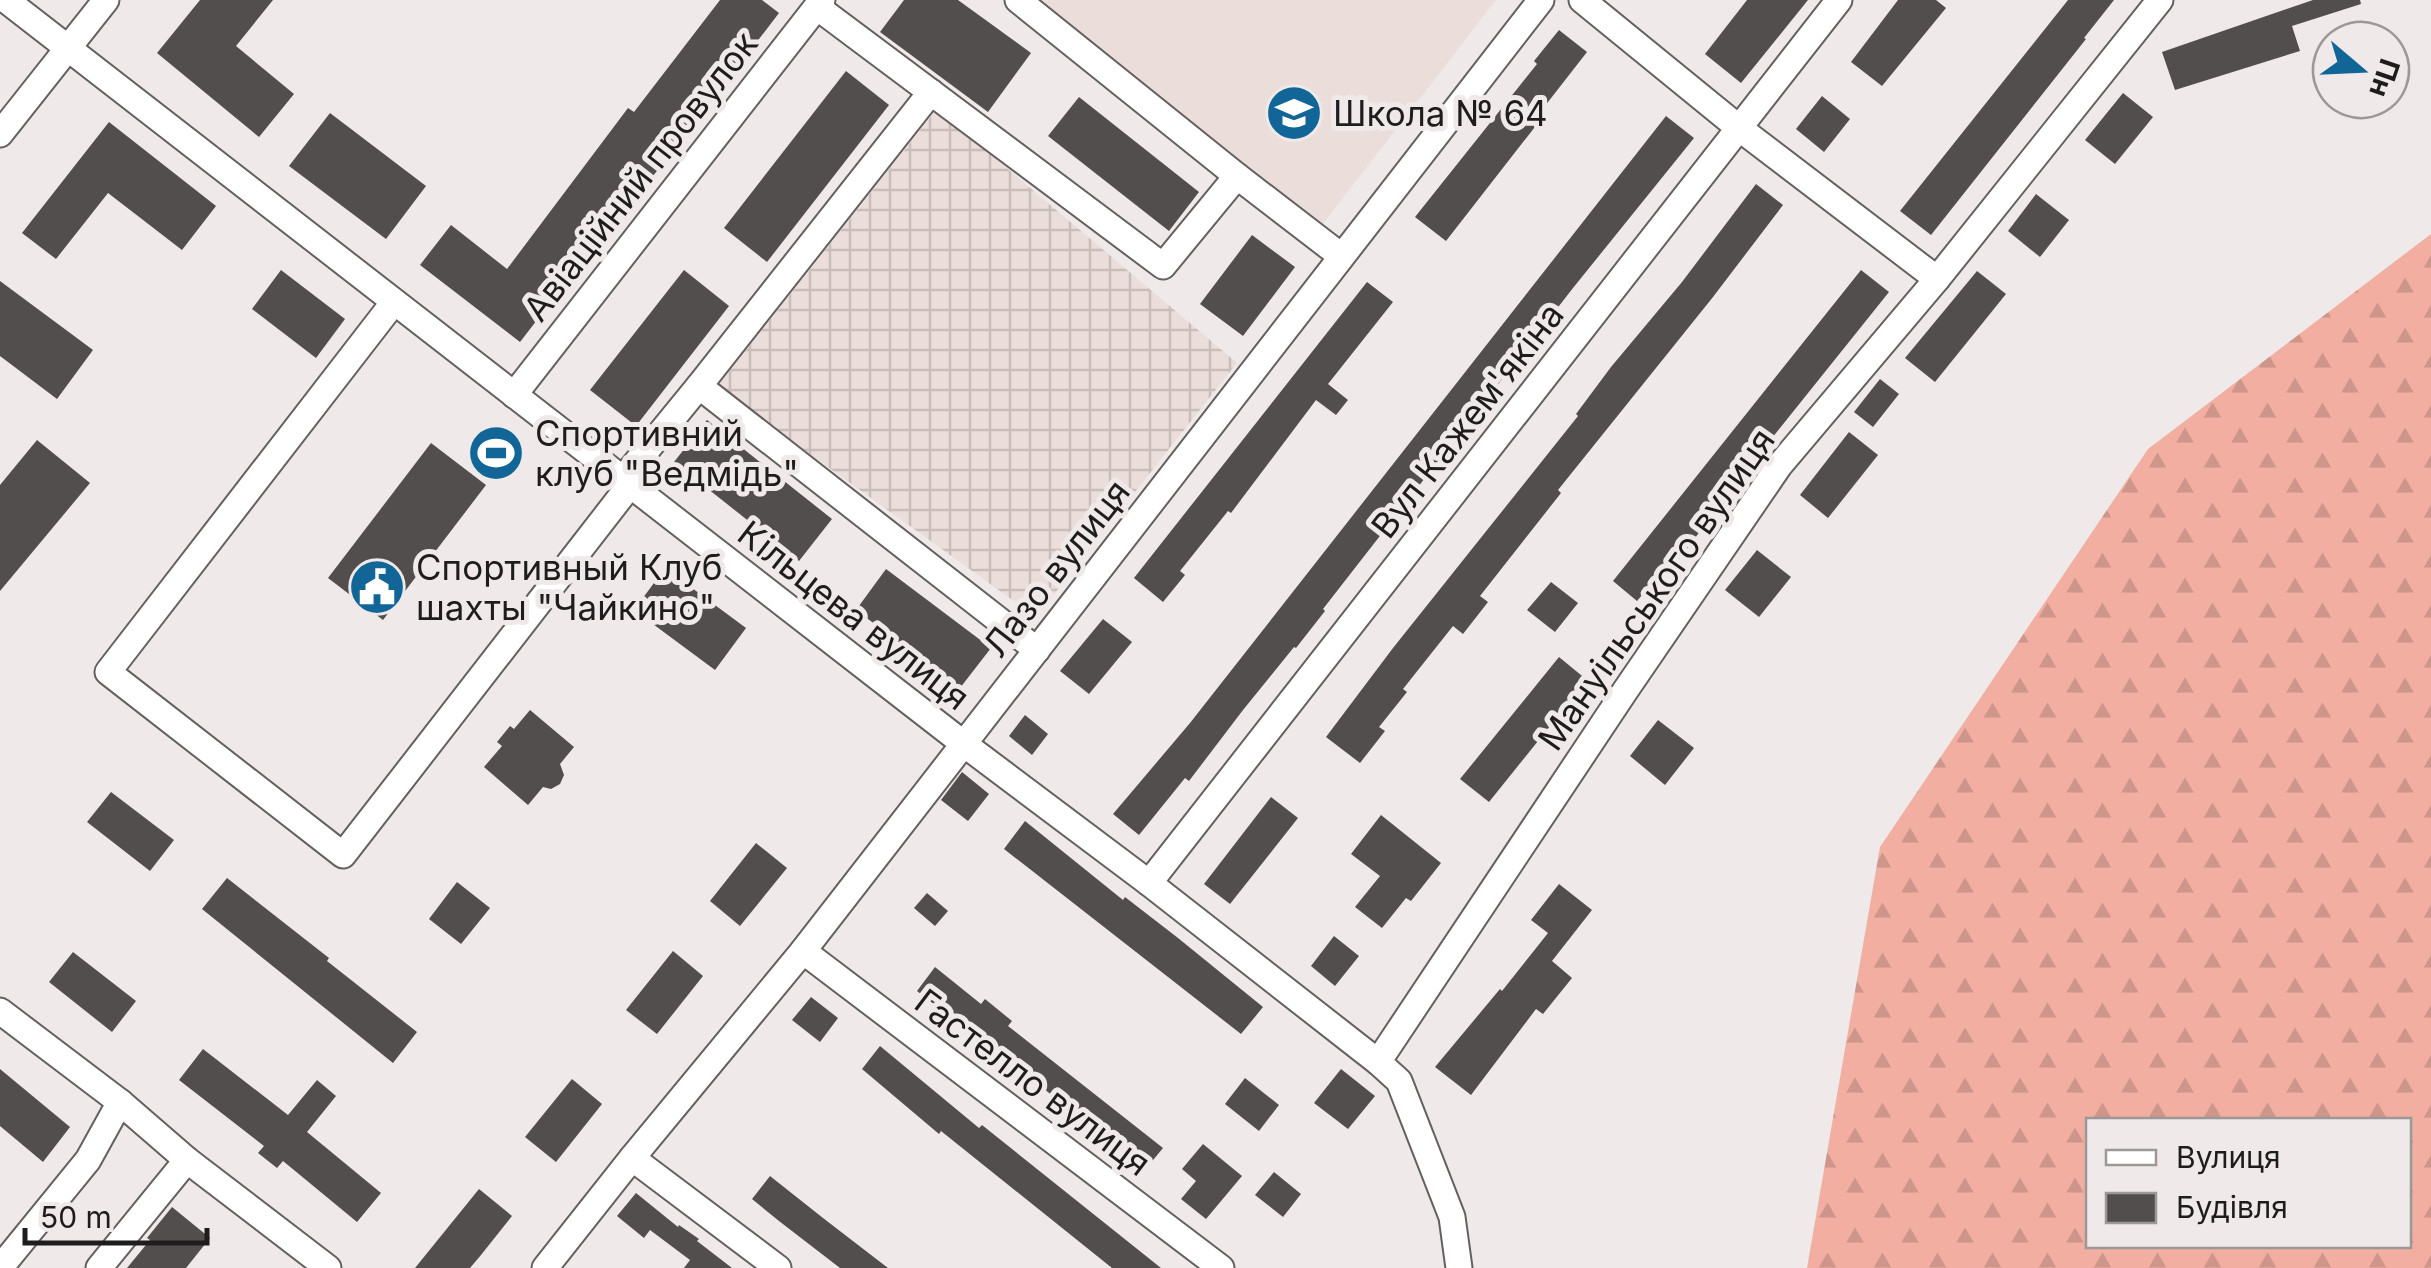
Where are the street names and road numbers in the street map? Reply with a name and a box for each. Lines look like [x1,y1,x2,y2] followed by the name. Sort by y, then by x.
[514,23,766,329] street label: Авіаційний провулок
[1362,294,1572,546] street label: Вул Кажем'якіна
[1529,420,1783,758] street label: Мануільського вулиця
[974,471,1138,665] street label: Лазо вулиця
[730,512,978,718] street label: Кільцева вулиця
[907,980,1159,1184] street label: Гастелло вулиця

